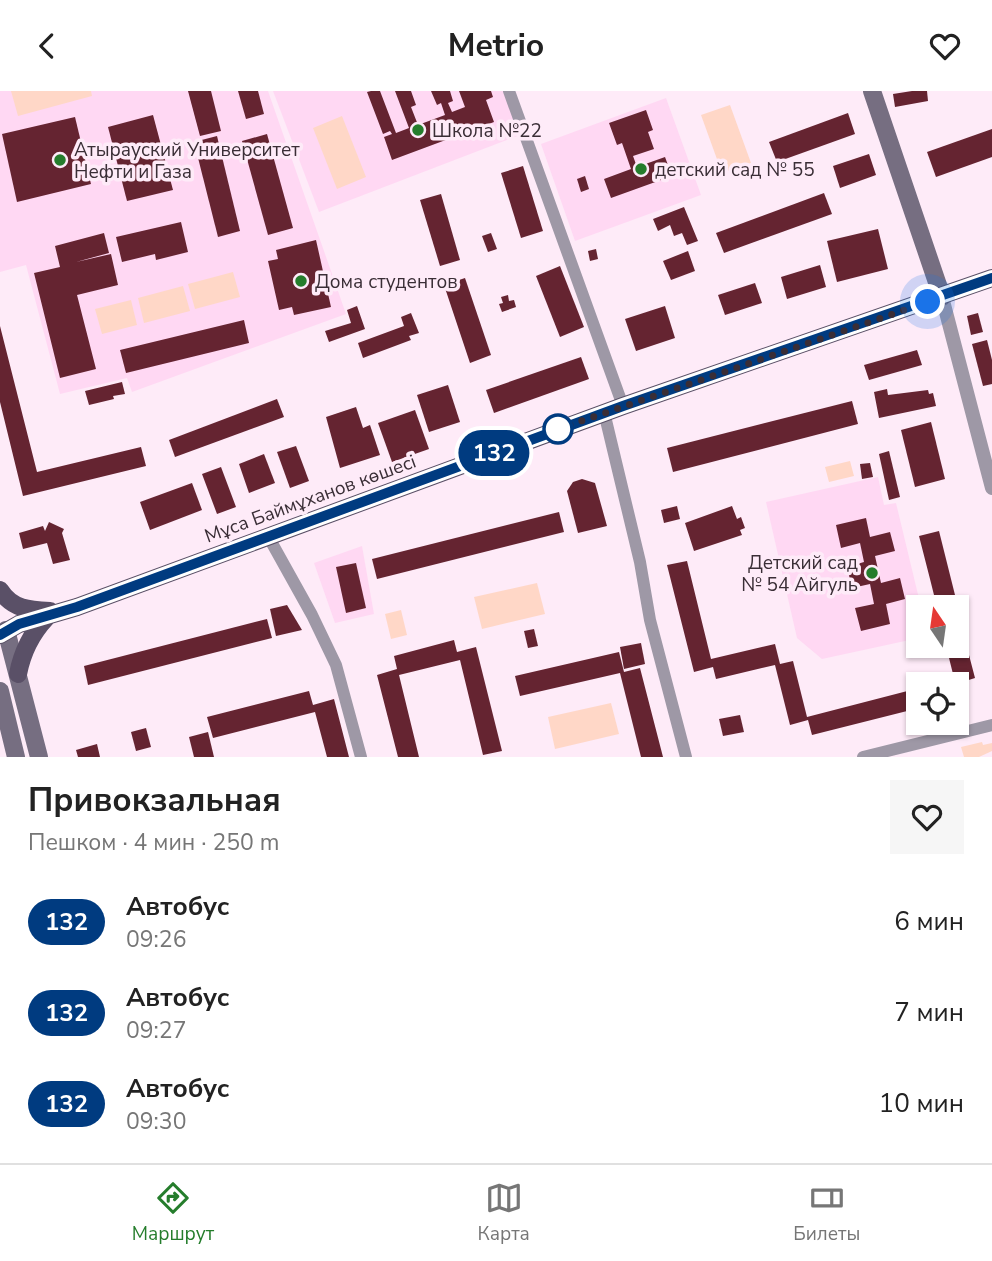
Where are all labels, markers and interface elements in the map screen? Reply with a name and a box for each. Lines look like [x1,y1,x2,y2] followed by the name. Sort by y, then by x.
[448,24,544,67] text: Metrio
[28,27,66,65] icon: back
[926,27,964,65] icon: heart
[432,118,542,144] place label: Школа №22
[410,122,426,138] marker: Школа №22
[74,137,300,185] place label: Атырауский Университет Нефти и Газа
[52,152,68,168] marker: Атырауский Университет Нефти и Газа
[655,157,815,183] place label: детский сад № 55
[633,161,649,177] marker: детский сад № 55
[315,269,458,295] place label: Дома студентов
[293,273,309,289] marker: Дома студентов
[910,284,945,319] your location
[543,414,573,444] unlabelled marker
[454,430,534,476] line badge: 132
[472,437,516,469] text: 132
[201,449,420,549] street label: Мұса Баймұханов көшесі
[741,550,858,598] place label: Детский сад № 54 Айгуль
[864,565,880,581] marker: Детский сад № 54 Айгуль
[906,595,970,658] north arrow
[906,595,969,735] map controls
[906,672,969,735] button: locate
[28,778,281,823] text: Привокзальная
[890,780,964,854] button: heart
[28,827,279,858] text: Пешком · 4 мин · 250 m
[126,889,229,924] text: Автобус
[894,904,964,939] text: 6 мин
[45,906,88,938] text: 132
[126,924,186,955] text: 09:26
[126,980,229,1015] text: Автобус
[894,995,964,1030] text: 7 мин
[45,997,88,1029] text: 132
[126,1015,186,1046] text: 09:27
[126,1071,229,1106] text: Автобус
[879,1086,964,1121] text: 10 мин
[45,1088,88,1120] text: 132
[126,1106,186,1137] text: 09:30
[132,1179,214,1247] tab: Маршрут
[477,1179,530,1247] tab: Карта
[793,1179,860,1247] tab: Билеты

